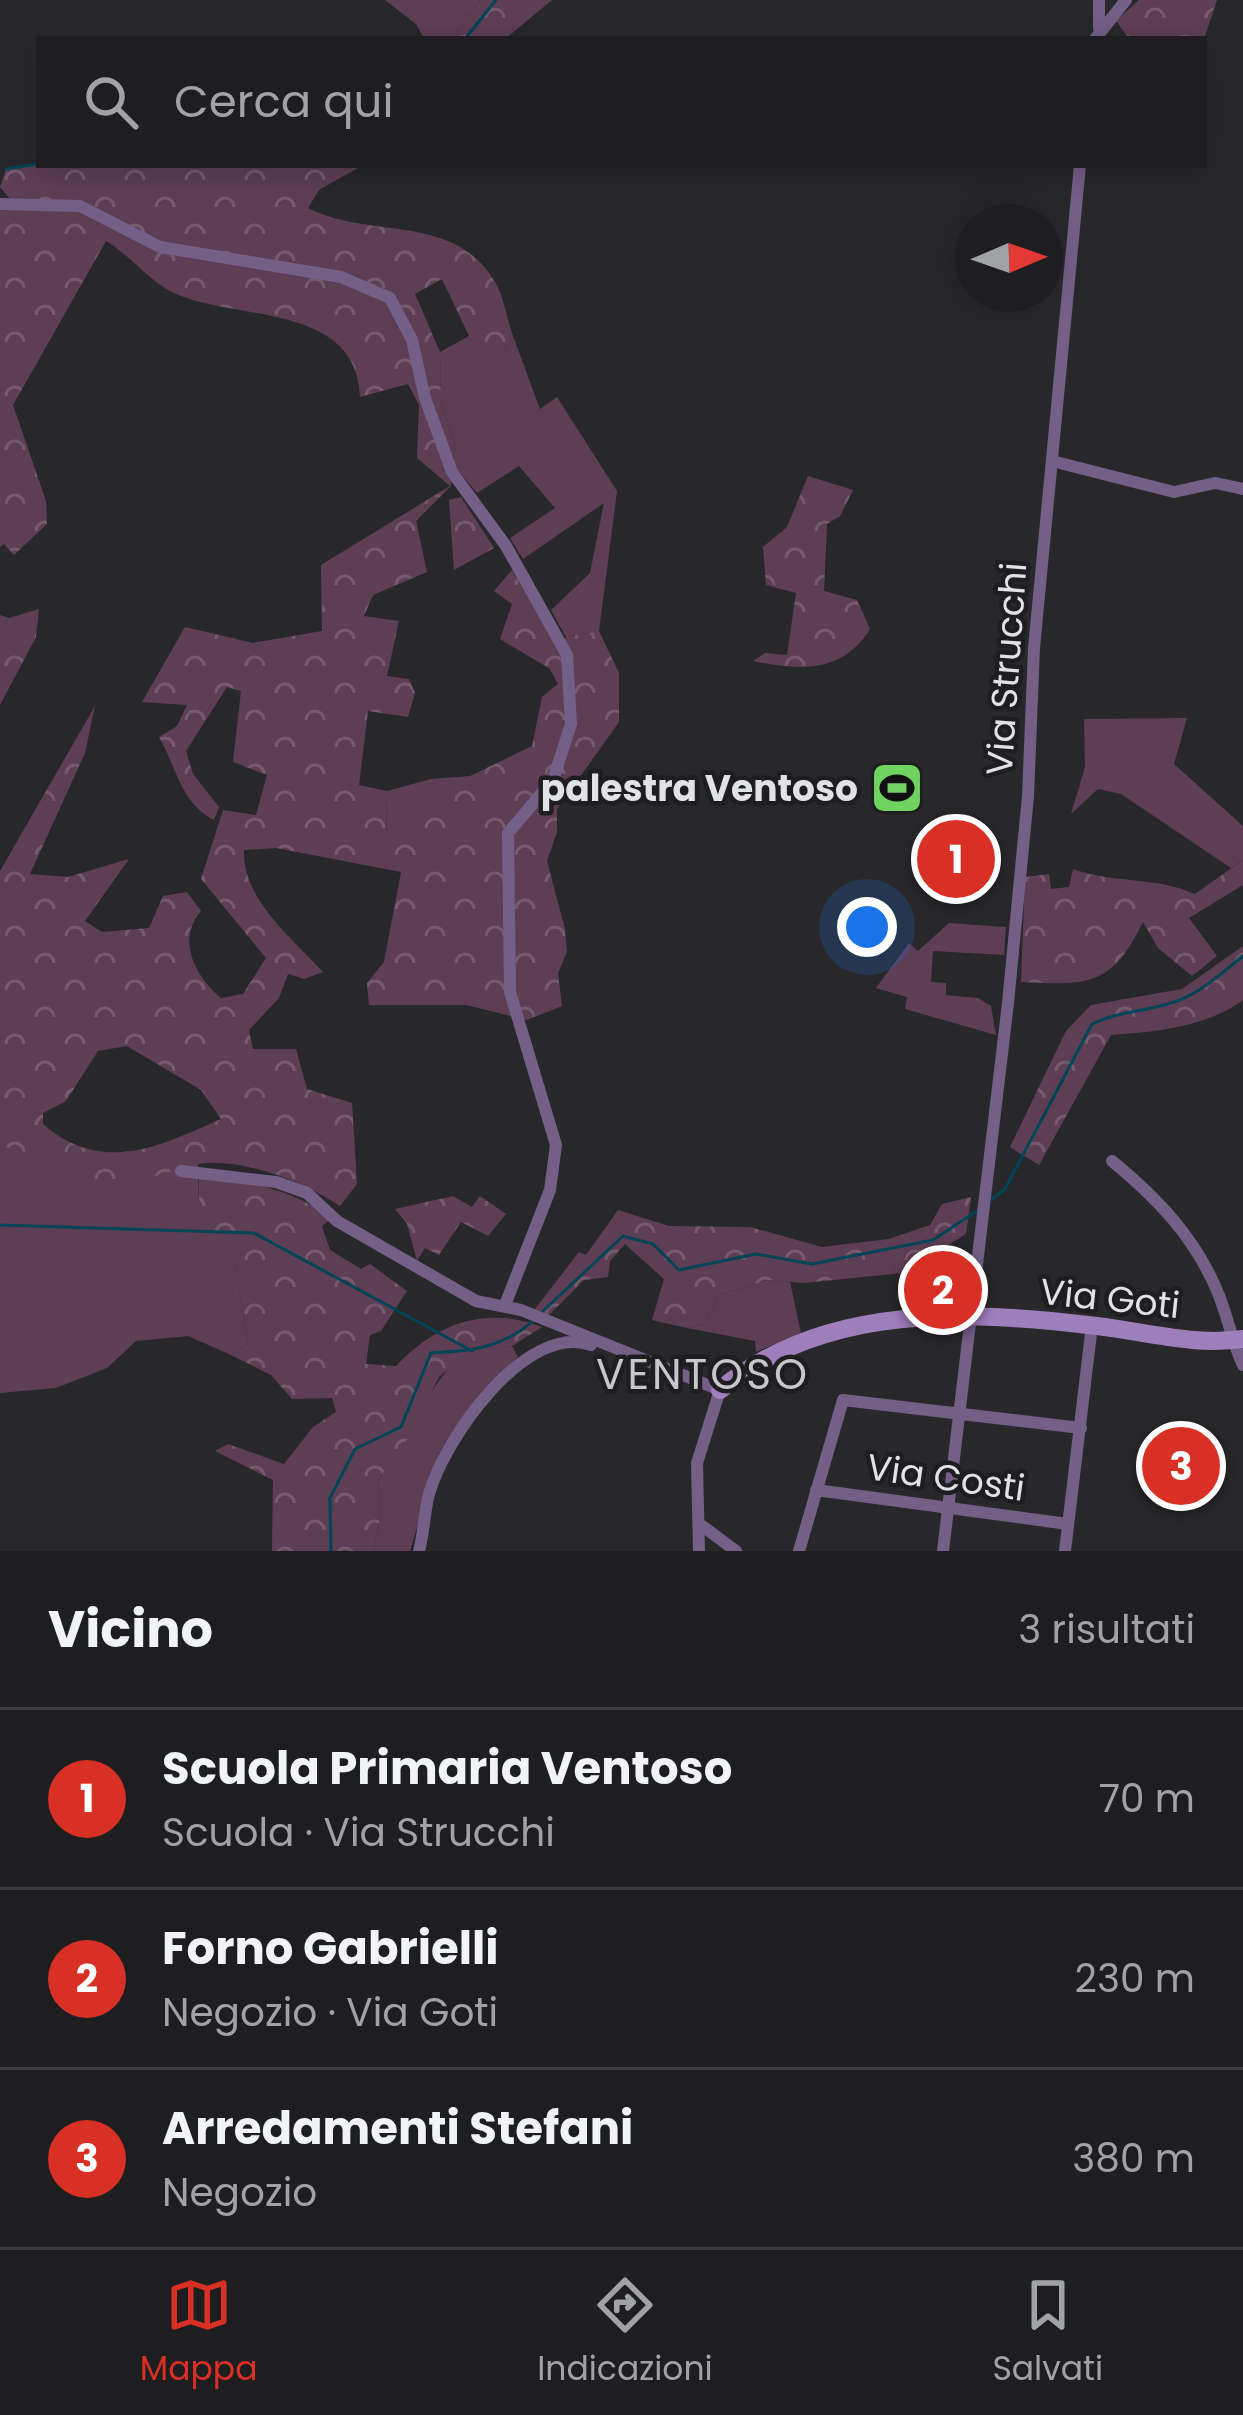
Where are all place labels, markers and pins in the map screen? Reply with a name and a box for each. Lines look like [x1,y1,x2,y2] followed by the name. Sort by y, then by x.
[869,760,925,816] sports icon: palestra Ventoso
[541,763,858,814] place label: palestra Ventoso
[917,814,995,904] pin: 1
[904,1245,982,1335] pin: 2
[1142,1421,1220,1511] pin: 3

